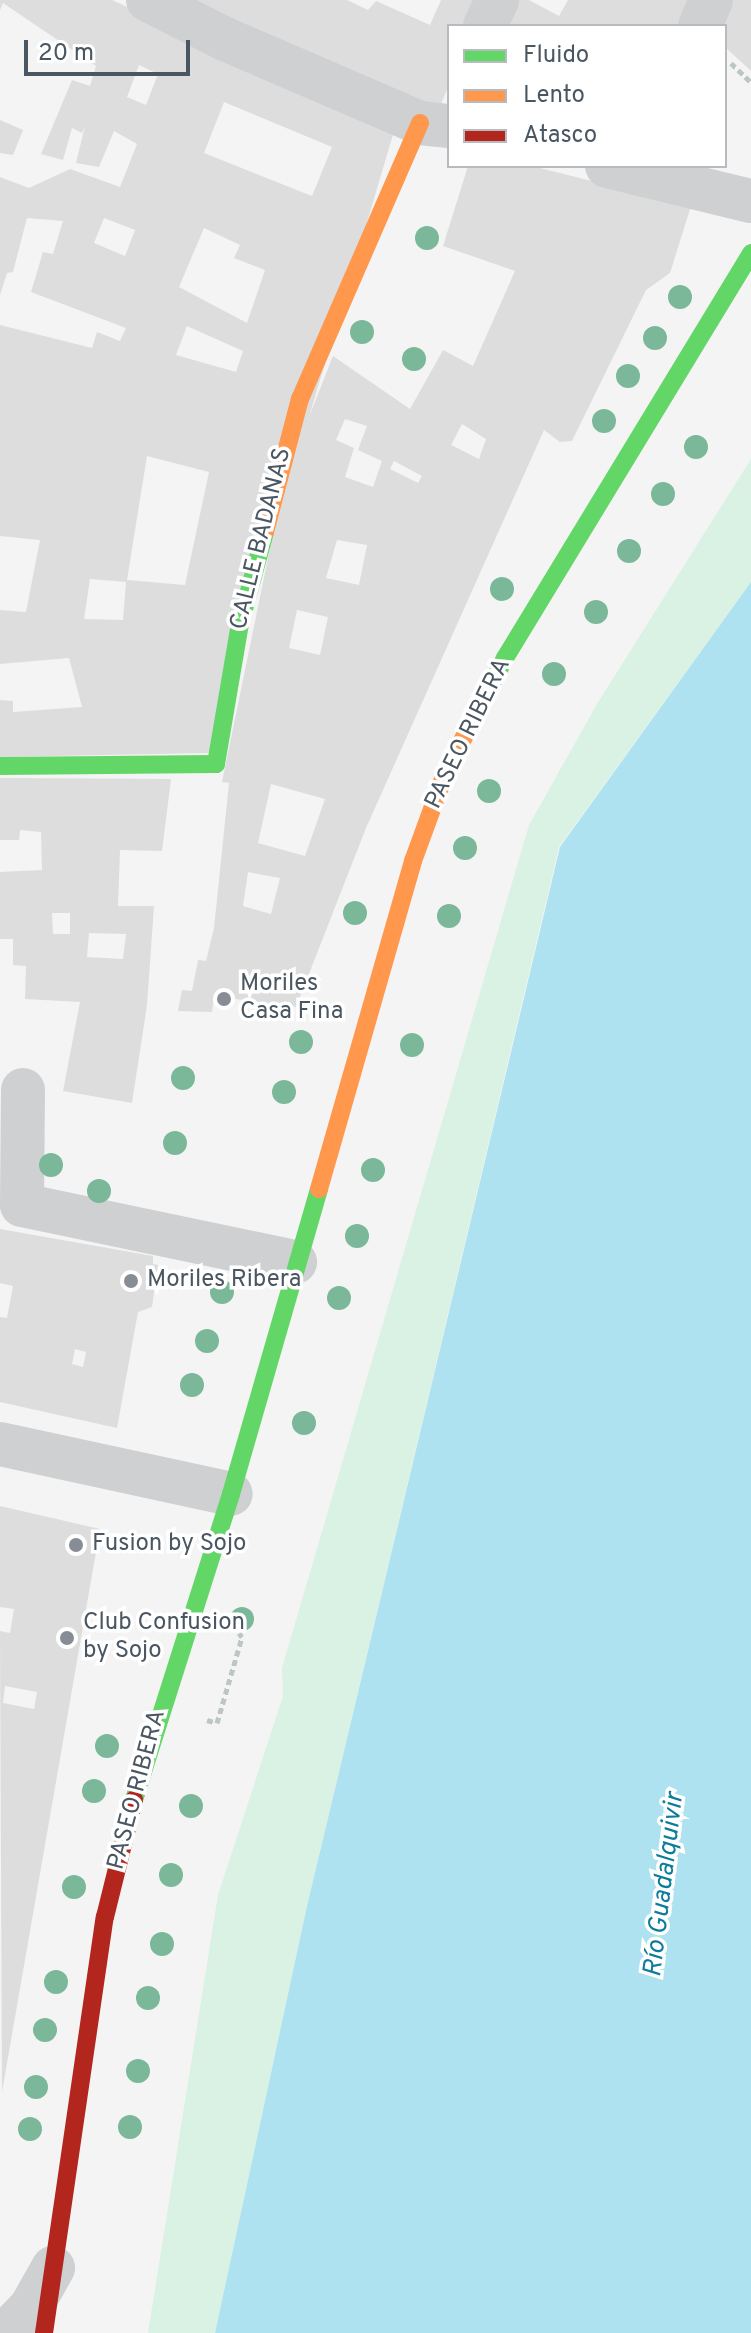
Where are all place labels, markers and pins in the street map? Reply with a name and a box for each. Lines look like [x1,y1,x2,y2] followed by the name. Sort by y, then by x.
[240,971,343,1027] place label: Moriles Casa Fina
[215,990,233,1008] marker: Moriles Casa Fina
[147,1267,301,1295] place label: Moriles Ribera
[122,1272,140,1290] marker: Moriles Ribera
[92,1531,246,1559] place label: Fusion by Sojo
[67,1536,85,1554] marker: Fusion by Sojo
[83,1610,245,1666] place label: Club Confusion by Sojo
[58,1629,76,1647] marker: Club Confusion by Sojo

